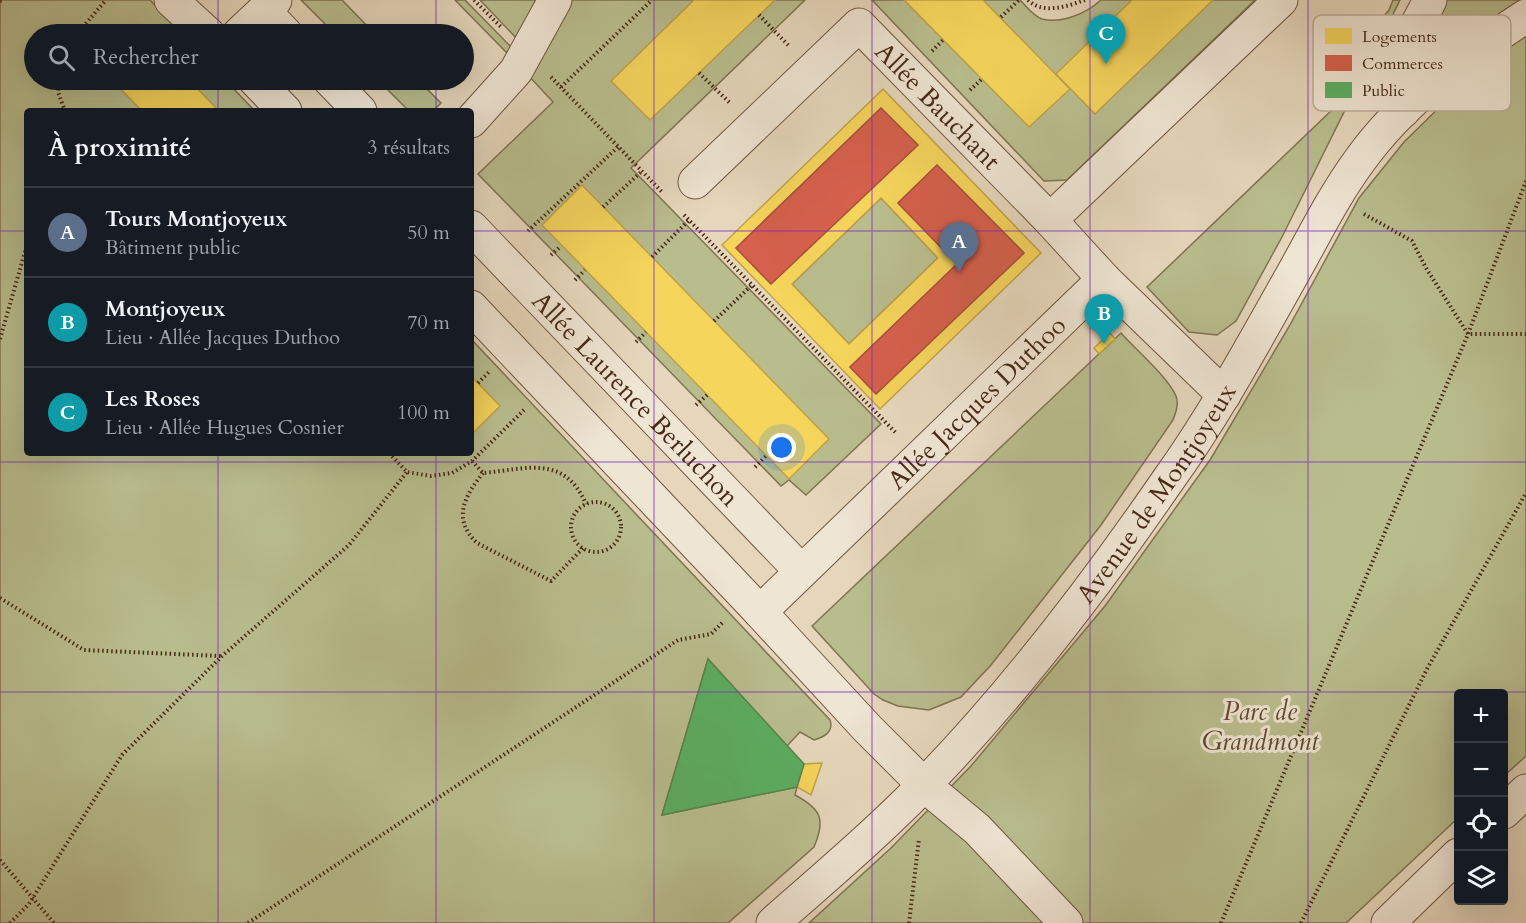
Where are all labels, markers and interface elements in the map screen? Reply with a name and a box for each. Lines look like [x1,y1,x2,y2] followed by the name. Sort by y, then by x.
[1086,14,1126,64] pin: C
[1313,15,1511,111] legend
[24,24,474,90] search box
[1362,26,1437,48] text: Logements
[867,35,1008,178] street label: Allée Bauchant
[45,41,78,74] icon: search
[93,42,198,72] text: Rechercher
[1362,53,1443,75] text: Commerces
[1362,80,1405,102] text: Public
[48,130,191,165] text: À proximité
[367,134,450,161] text: 3 résultats
[105,204,287,234] text: Tours Montjoyeux
[60,219,75,246] text: A
[407,219,450,246] text: 50 m
[940,222,978,272] pin: A
[105,234,240,261] text: Bâtiment public
[524,284,747,514] street label: Allée Laurence Berluchon
[105,294,225,324] text: Montjoyeux
[1084,294,1124,344] pin: B
[880,308,1074,497] street label: Allée Jacques Duthoo
[60,309,75,336] text: B
[407,309,450,336] text: 70 m
[105,324,340,351] text: Lieu · Allée Jacques Duthoo
[1068,377,1244,611] street label: Avenue de Montjoyeux
[105,384,200,414] text: Les Roses
[60,399,75,426] text: C
[397,399,450,426] text: 100 m
[105,414,344,441] text: Lieu · Allée Hugues Cosnier
[767,433,796,462] your location
[1454,689,1508,905] map controls
[1454,689,1508,743] button: +
[1202,694,1319,759] park label: Parc de Grandmont
[1454,743,1508,797] button: −
[1454,797,1508,851] button: locate
[1454,851,1508,905] button: layers

